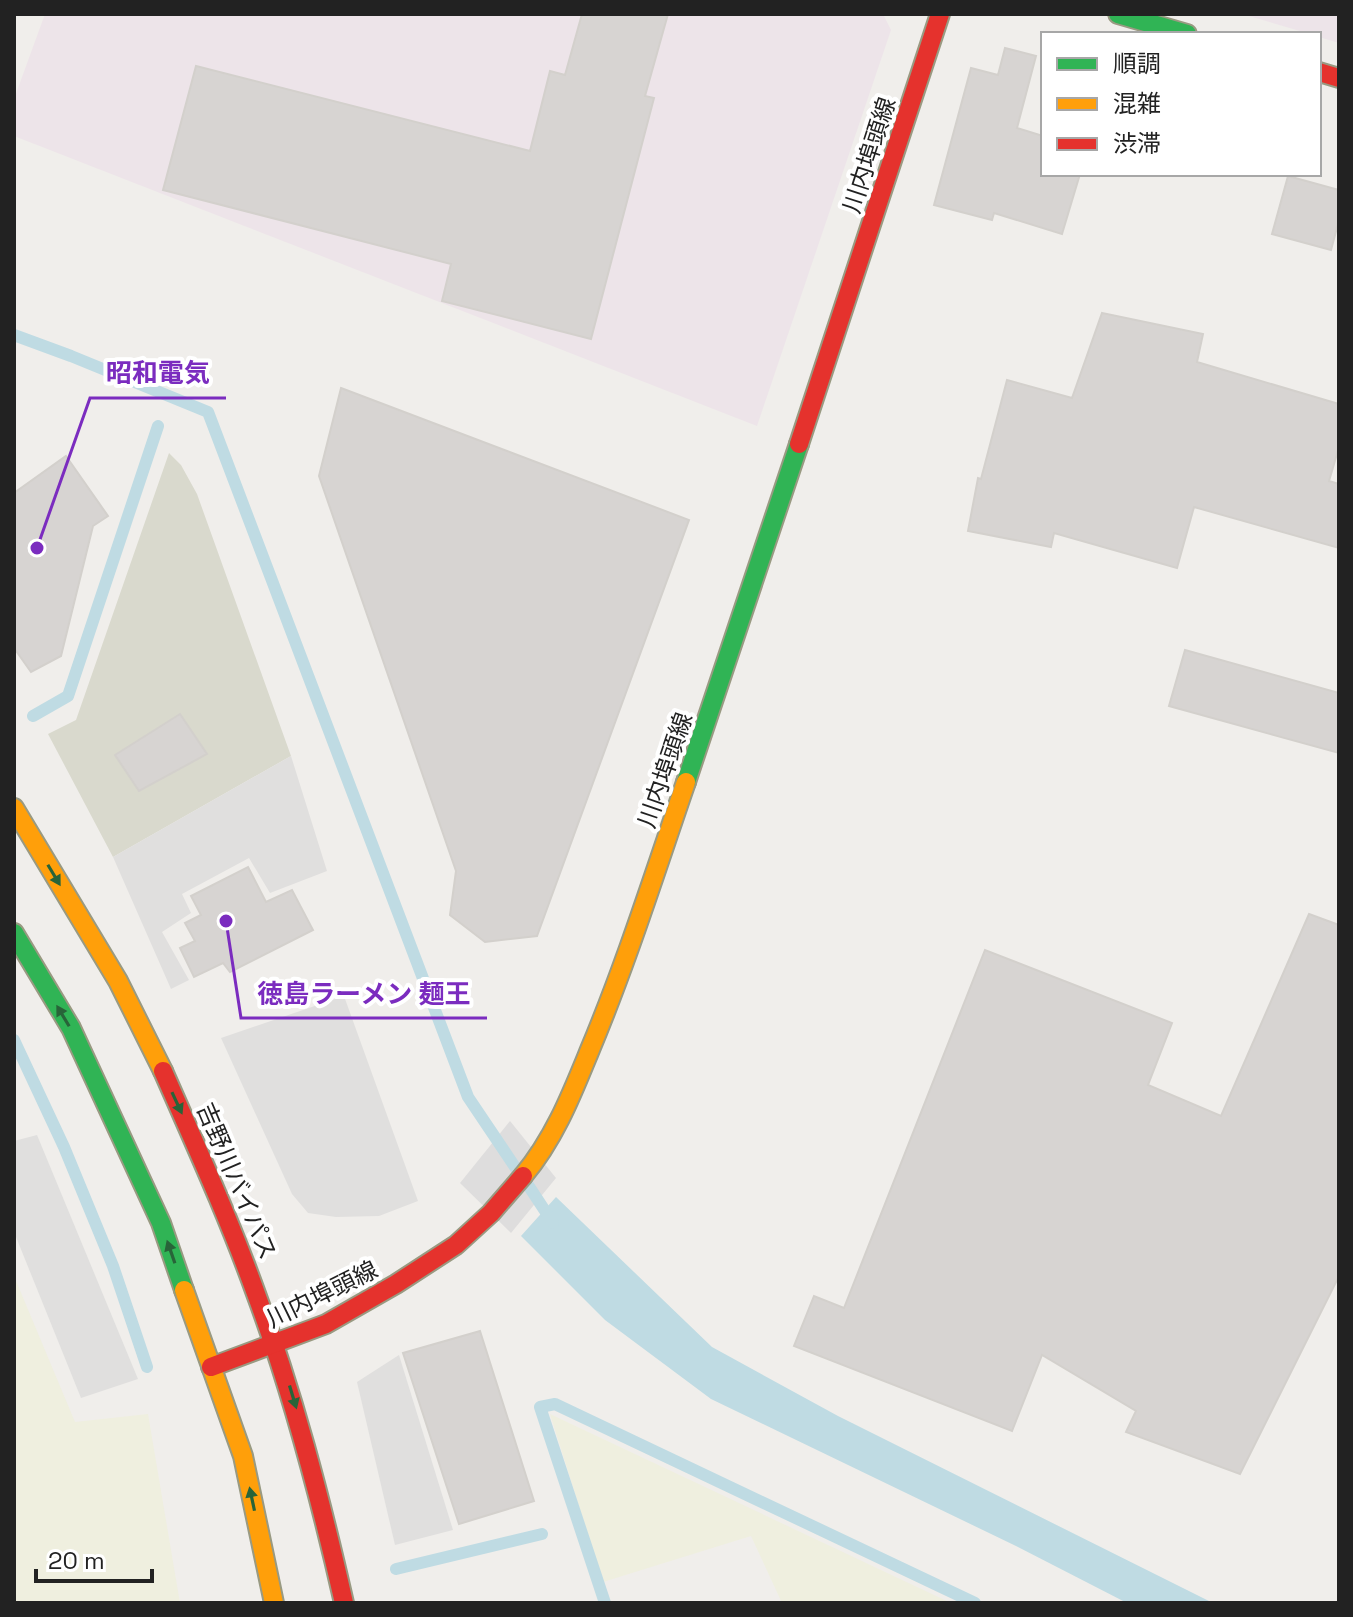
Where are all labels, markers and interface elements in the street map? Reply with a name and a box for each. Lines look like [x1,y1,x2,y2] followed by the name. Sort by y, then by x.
[1041,32,1321,176] legend
[1113,48,1161,79] text: 順調
[1113,88,1161,119] text: 混雑
[836,93,902,217] street label: 川内埠頭線
[1113,128,1161,159] text: 渋滞
[90,348,226,398] callout: 昭和電気
[106,356,210,390] text: 昭和電気
[631,708,699,832] street label: 川内埠頭線
[47,864,61,886] one-way arrow
[241,968,487,1018] callout: 徳島ラーメン 麺王
[257,977,471,1011] text: 徳島ラーメン 麺王
[57,1005,71,1027] one-way arrow
[170,1091,184,1115] one-way arrow
[190,1098,284,1264] street label: 吉野川バイパス
[165,1240,177,1264] one-way arrow
[261,1254,383,1334] street label: 川内埠頭線
[287,1385,300,1409] one-way arrow
[245,1487,258,1512] one-way arrow
[36,1533,152,1583] scale bar
[48,1545,105,1576] text: 20 m

